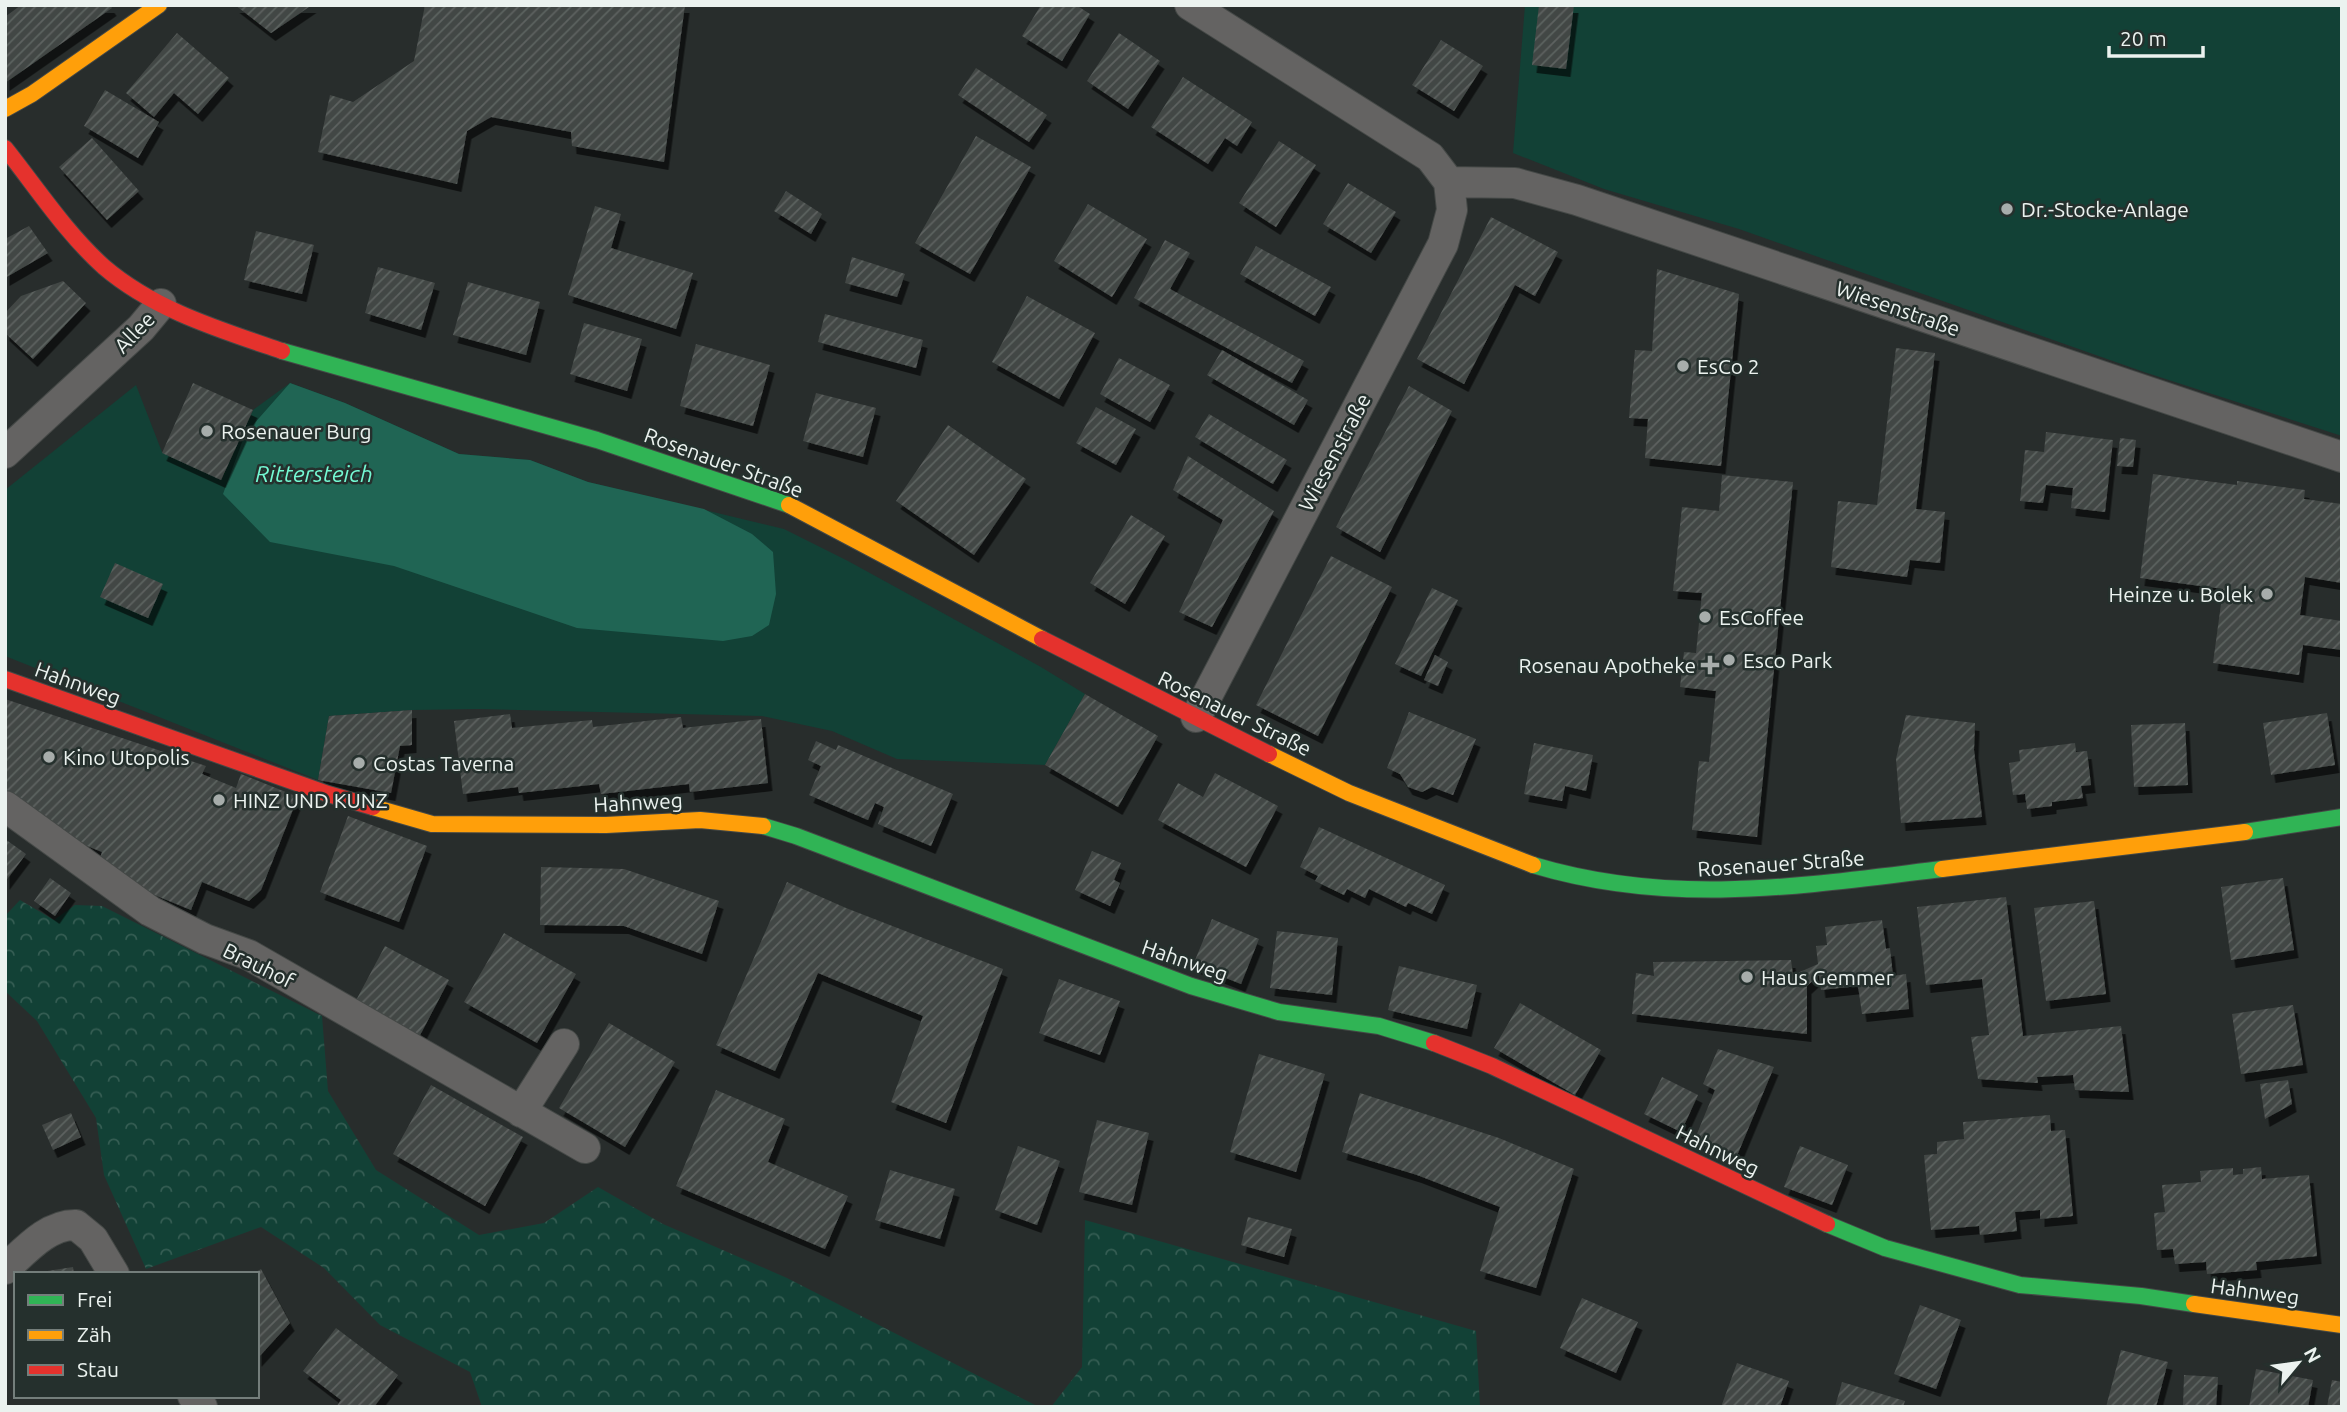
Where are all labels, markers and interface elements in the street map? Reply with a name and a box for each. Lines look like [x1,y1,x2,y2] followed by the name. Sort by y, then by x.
[2109,14,2204,58] scale bar
[2120,26,2167,50] text: 20 m
[2021,197,2189,221] place label: Dr.-Stocke-Anlage
[1999,201,2015,217] marker: Dr.-Stocke-Anlage
[1833,276,1963,340] street label: Wiesenstraße
[109,306,159,358] street label: Allee
[1697,354,1760,378] place label: EsCo 2
[1675,358,1691,374] marker: EsCo 2
[1293,389,1375,515] street label: Wiesenstraße
[221,419,372,443] place label: Rosenauer Burg
[641,422,807,502] street label: Rosenauer Straße
[199,423,215,439] marker: Rosenauer Burg
[255,461,373,486] water label: Rittersteich
[2109,582,2253,606] place label: Heinze u. Bolek
[2259,586,2275,602] marker: Heinze u. Bolek
[1719,605,1804,629] place label: EsCoffee
[1697,609,1713,625] marker: EsCoffee
[1743,648,1833,672] place label: Esco Park
[1721,652,1737,668] marker: Esco Park
[1518,653,1696,677] place label: Rosenau Apotheke
[32,656,124,710] street label: Hahnweg
[1702,657,1718,673] marker: Rosenau Apotheke
[1155,666,1315,760] street label: Rosenauer Straße
[63,745,190,769] place label: Kino Utopolis
[41,749,57,765] marker: Kino Utopolis
[373,751,514,775] place label: Costas Taverna
[351,755,367,771] marker: Costas Taverna
[233,788,388,812] place label: HINZ UND KUNZ
[593,788,683,816] street label: Hahnweg
[211,792,227,808] marker: HINZ UND KUNZ
[1697,845,1865,881] street label: Rosenauer Straße
[1139,934,1231,986] street label: Hahnweg
[219,937,299,993] street label: Brauhof
[1761,965,1894,989] place label: Haus Gemmer
[1739,969,1755,985] marker: Haus Gemmer
[1673,1120,1763,1180] street label: Hahnweg
[14,1272,259,1398] legend
[2209,1273,2301,1309] street label: Hahnweg
[77,1287,112,1311] text: Frei
[77,1322,112,1346] text: Zäh
[2263,1328,2333,1398] north arrow
[2300,1343,2326,1366] text: N
[77,1357,119,1381] text: Stau

